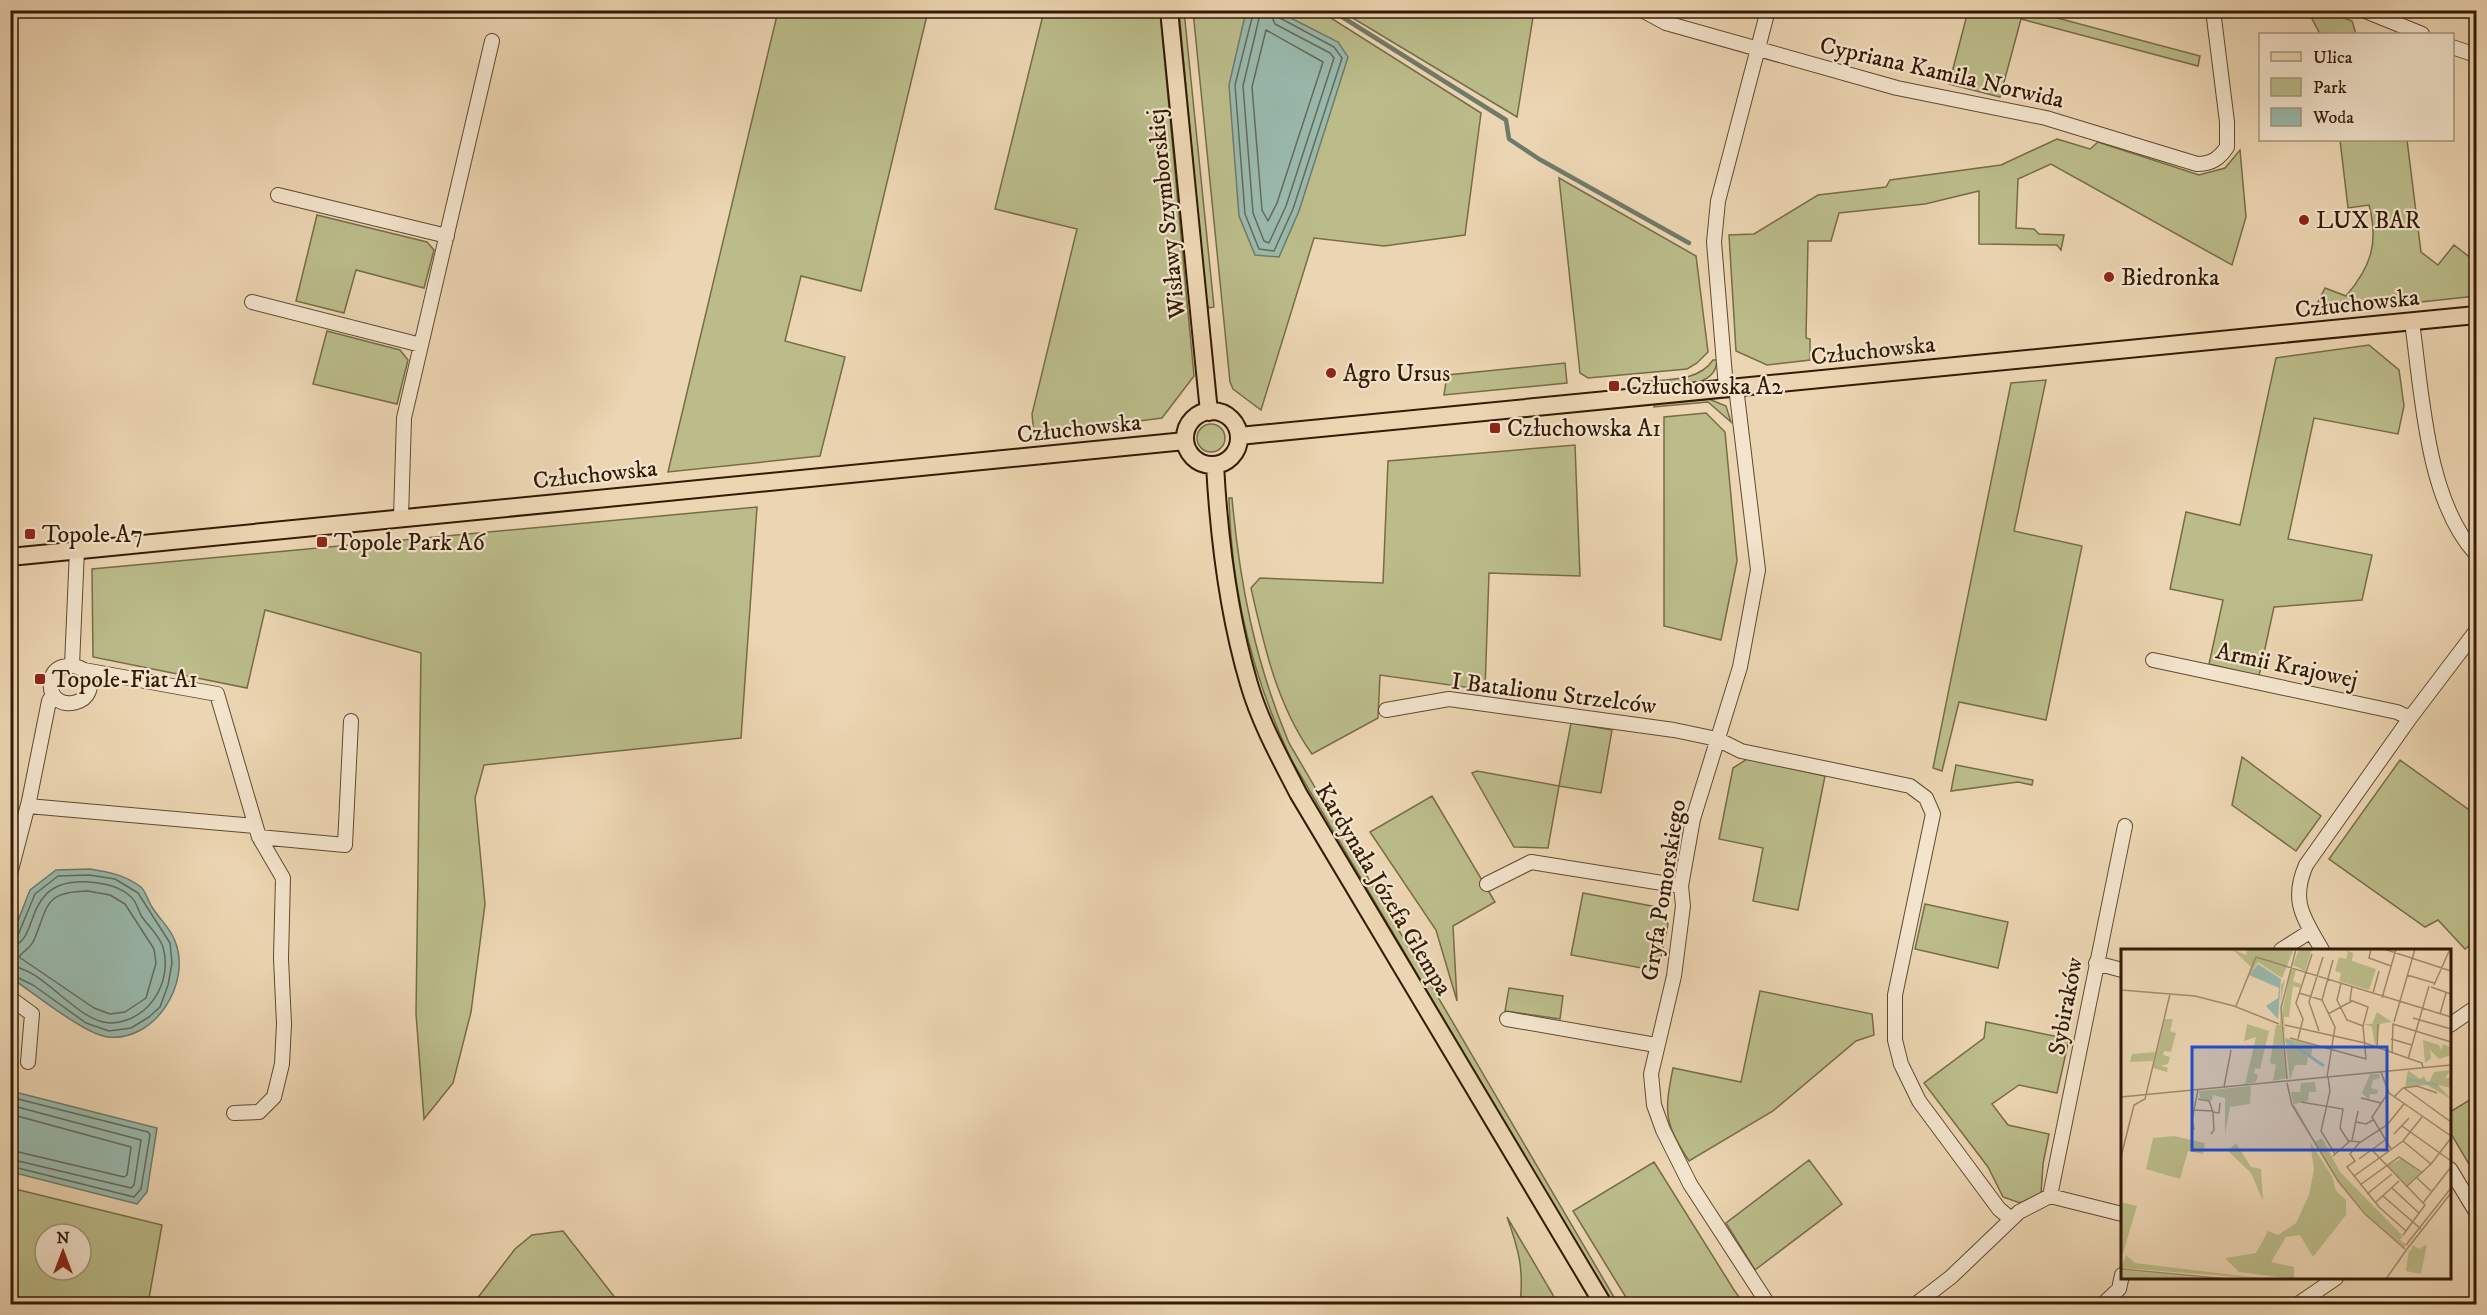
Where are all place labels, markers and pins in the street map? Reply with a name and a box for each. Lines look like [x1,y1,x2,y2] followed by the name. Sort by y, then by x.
[2316,206,2421,236] place label: LUX BAR
[2297,213,2311,227] marker: LUX BAR
[2121,263,2220,293] place label: Biedronka
[2102,270,2116,284] marker: Biedronka
[1343,359,1450,389] place label: Agro Ursus
[1324,366,1338,380] marker: Agro Ursus
[1626,372,1783,402] place label: Człuchowska A2
[1607,379,1621,393] marker: Człuchowska A2
[1507,414,1661,444] place label: Człuchowska A1
[1488,421,1502,435] marker: Człuchowska A1
[42,520,143,550] place label: Topole A7
[23,527,37,541] marker: Topole A7
[334,528,486,558] place label: Topole Park A6
[315,535,329,549] marker: Topole Park A6
[52,665,198,695] place label: Topole-Fiat A1
[33,672,47,686] marker: Topole-Fiat A1

